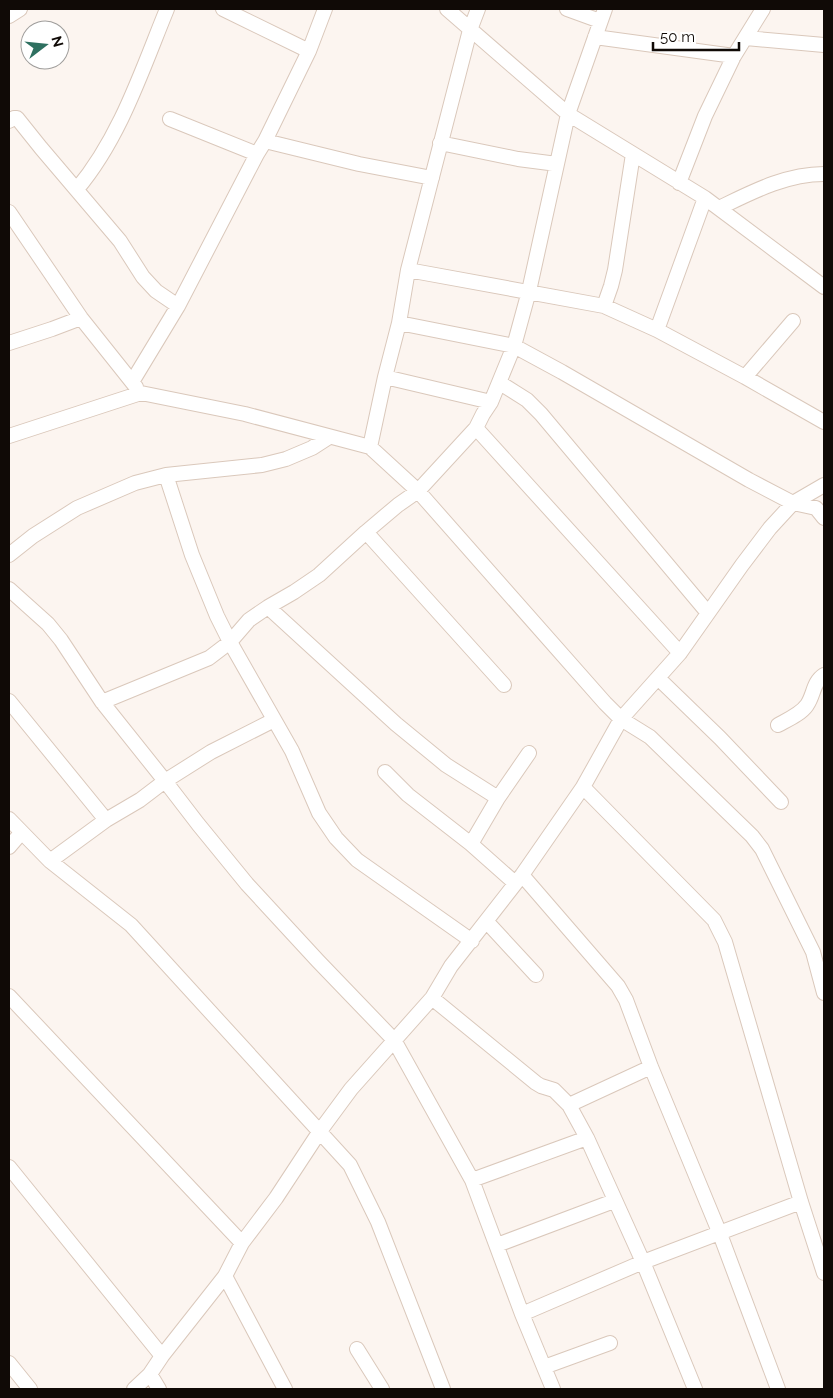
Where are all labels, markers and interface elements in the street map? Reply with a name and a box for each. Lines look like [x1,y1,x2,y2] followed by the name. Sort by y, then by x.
[20,20,70,70] north arrow
[653,20,739,52] scale bar
[660,28,695,46] text: 50 m
[48,34,67,49] text: N

